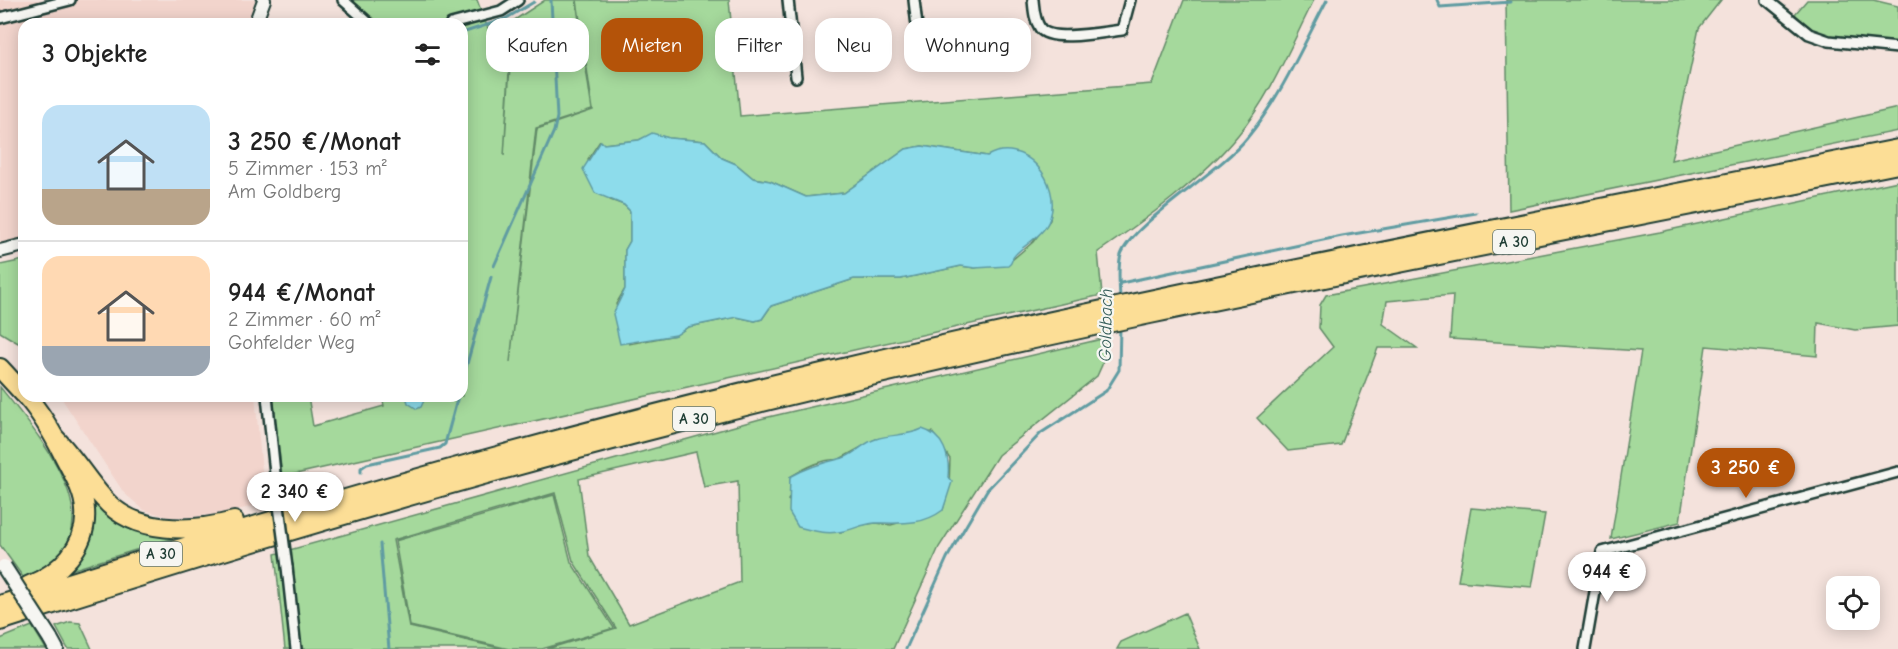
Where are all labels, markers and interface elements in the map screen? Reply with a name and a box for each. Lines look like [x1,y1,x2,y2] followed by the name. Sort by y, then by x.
[486,18,589,72] chip: Kaufen
[601,18,703,72] chip: Mieten
[715,18,803,72] chip: Filter
[815,18,892,72] chip: Neu
[904,18,1031,72] chip: Wohnung
[411,38,444,71] icon: filters
[42,39,147,69] text: 3 Objekte
[228,127,401,157] text: 3 250 €/Monat
[90,129,162,201] icon: home
[228,157,387,180] text: 5 Zimmer · 153 m²
[228,180,341,203] text: Am Goldberg
[1493,230,1535,254] road number: A 30
[228,278,375,308] text: 944 €/Monat
[90,280,162,352] icon: home
[1095,288,1117,362] water label: Goldbach
[228,308,380,331] text: 2 Zimmer · 60 m²
[228,331,355,354] text: Gohfelder Weg
[673,407,715,431] road number: A 30
[1691,448,1801,499] pin: 3 250 €
[1711,456,1781,479] text: 3 250 €
[240,472,350,523] pin: 2 340 €
[261,480,329,503] text: 2 340 €
[140,542,182,566] road number: A 30
[1565,552,1649,603] pin: 944 €
[1582,560,1632,583] text: 944 €
[1826,576,1880,630] map controls
[1826,576,1880,630] button: locate

